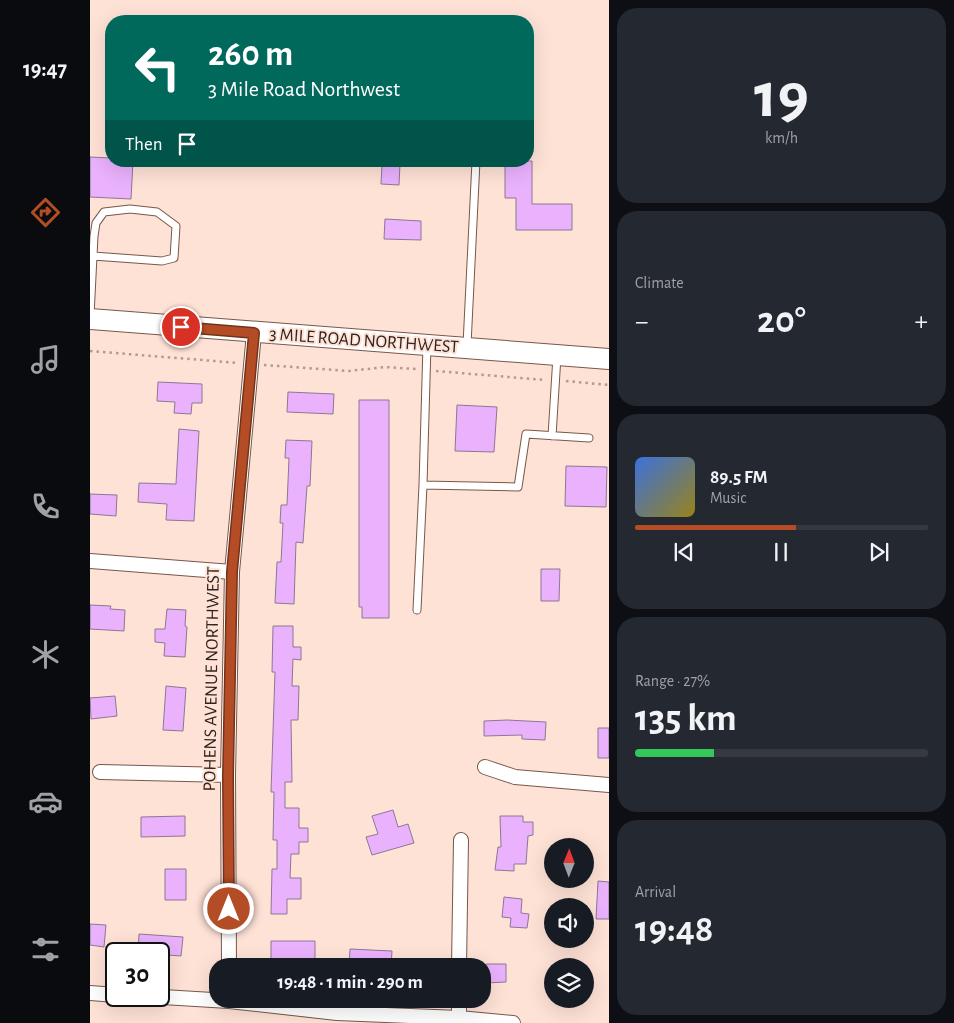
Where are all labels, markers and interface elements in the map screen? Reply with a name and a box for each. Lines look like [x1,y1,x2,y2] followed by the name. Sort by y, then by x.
[125,35,190,100] icon: left
[208,37,293,72] text: 260 m
[23,58,67,80] text: 19:47
[754,64,809,129] text: 19
[208,78,400,100] text: 3 Mile Road Northwest
[173,130,201,158] icon: arrive
[765,130,798,146] text: km/h
[125,135,163,154] text: Then
[28,195,63,230] icon: directions
[635,275,684,291] text: Climate
[757,302,806,340] text: 20°
[160,306,202,348] pin
[635,308,648,336] text: −
[915,308,928,336] text: +
[167,313,195,341] icon: arrive
[269,325,460,357] street label: 3 MILE ROAD NORTHWEST
[28,342,63,377] icon: music
[710,468,768,487] text: 89.5 FM
[28,489,63,524] icon: phone
[710,490,746,506] text: Music
[670,538,698,566] icon: previous
[767,538,795,566] icon: pause
[865,538,893,566] icon: next
[201,566,223,792] street label: POHENS AVENUE NORTHWEST
[28,637,63,672] icon: climate
[635,673,710,689] text: Range · 27%
[635,700,737,738] text: 135 km
[28,784,63,819] icon: car
[544,838,594,888] north arrow
[544,838,594,1008] map controls
[202,882,254,934] position arrow
[635,884,676,900] text: Arrival
[544,898,594,948] button: sound
[635,911,714,949] text: 19:48
[28,932,63,967] icon: filters
[105,942,170,1007] speed limit sign: 30
[544,958,594,1008] button: layers
[277,973,423,992] text: 19:48 · 1 min · 290 m

